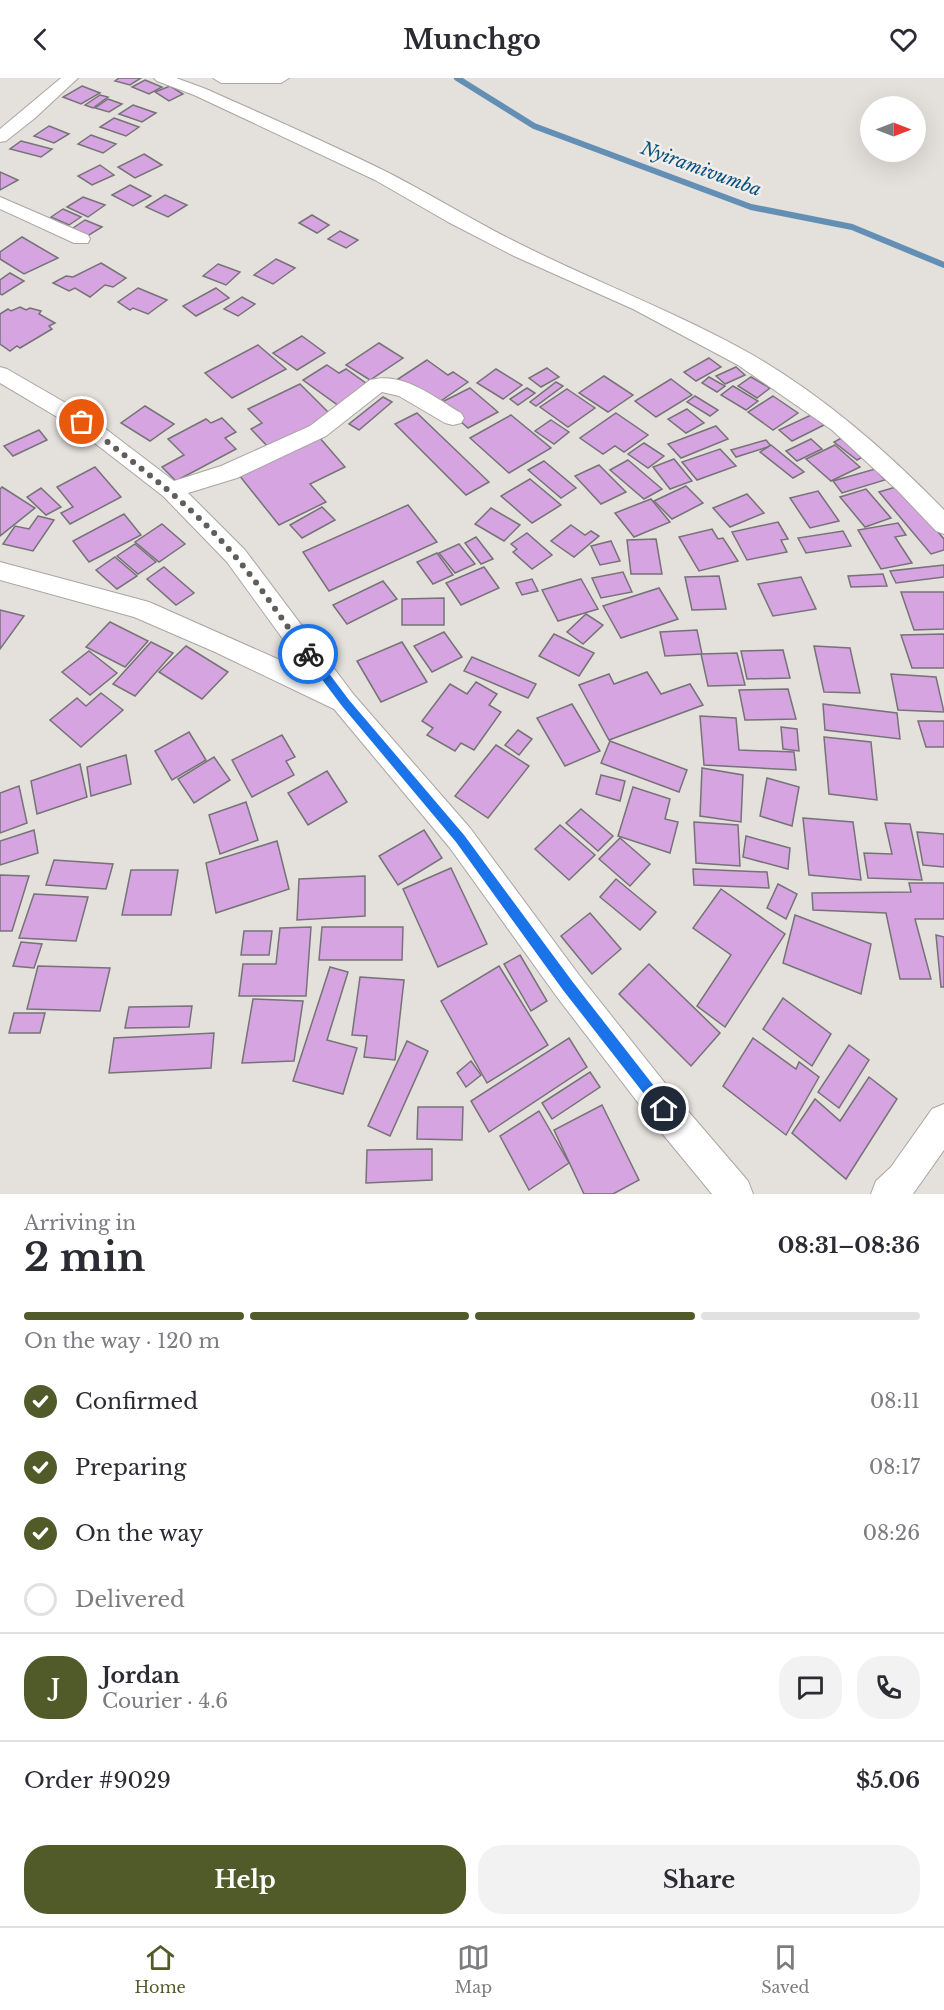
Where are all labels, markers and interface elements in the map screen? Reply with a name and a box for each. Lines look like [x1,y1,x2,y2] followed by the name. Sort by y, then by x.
[24,23,57,56] icon: back
[403,23,541,56] text: Munchgo
[887,23,920,56] icon: heart
[860,96,926,162] north arrow
[860,96,926,162] map controls
[637,137,764,201] water label: Nyiramivumba
[56,396,107,447] pin
[65,405,98,438] icon: bag
[278,624,338,684] courier
[292,638,325,671] icon: bike
[638,1083,689,1134] pin
[647,1092,680,1125] icon: home
[24,1211,136,1235] text: Arriving in
[778,1232,920,1259] text: 08:31–08:36
[24,1233,145,1282] text: 2 min
[24,1329,220,1353] text: On the way · 120 m
[24,1385,57,1418] icon: check
[75,1388,198,1415] text: Confirmed
[870,1389,920,1413] text: 08:11
[24,1451,57,1484] icon: check
[75,1454,186,1481] text: Preparing
[869,1455,920,1479] text: 08:17
[24,1517,57,1550] icon: check
[75,1520,203,1547] text: On the way
[863,1521,920,1545] text: 08:26
[75,1586,185,1613] text: Delivered
[779,1656,842,1719] button: chat
[857,1656,920,1719] button: phone
[102,1662,180,1689] text: Jordan
[51,1674,60,1701] text: J
[102,1689,228,1713] text: Courier · 4.6
[24,1767,171,1794] text: Order #9029
[856,1767,920,1794] text: $5.06
[24,1845,466,1914] button: Help
[478,1845,920,1914] button: Share
[135,1941,186,1997] tab: Home
[455,1941,492,1997] tab: Map
[761,1941,809,1997] tab: Saved

